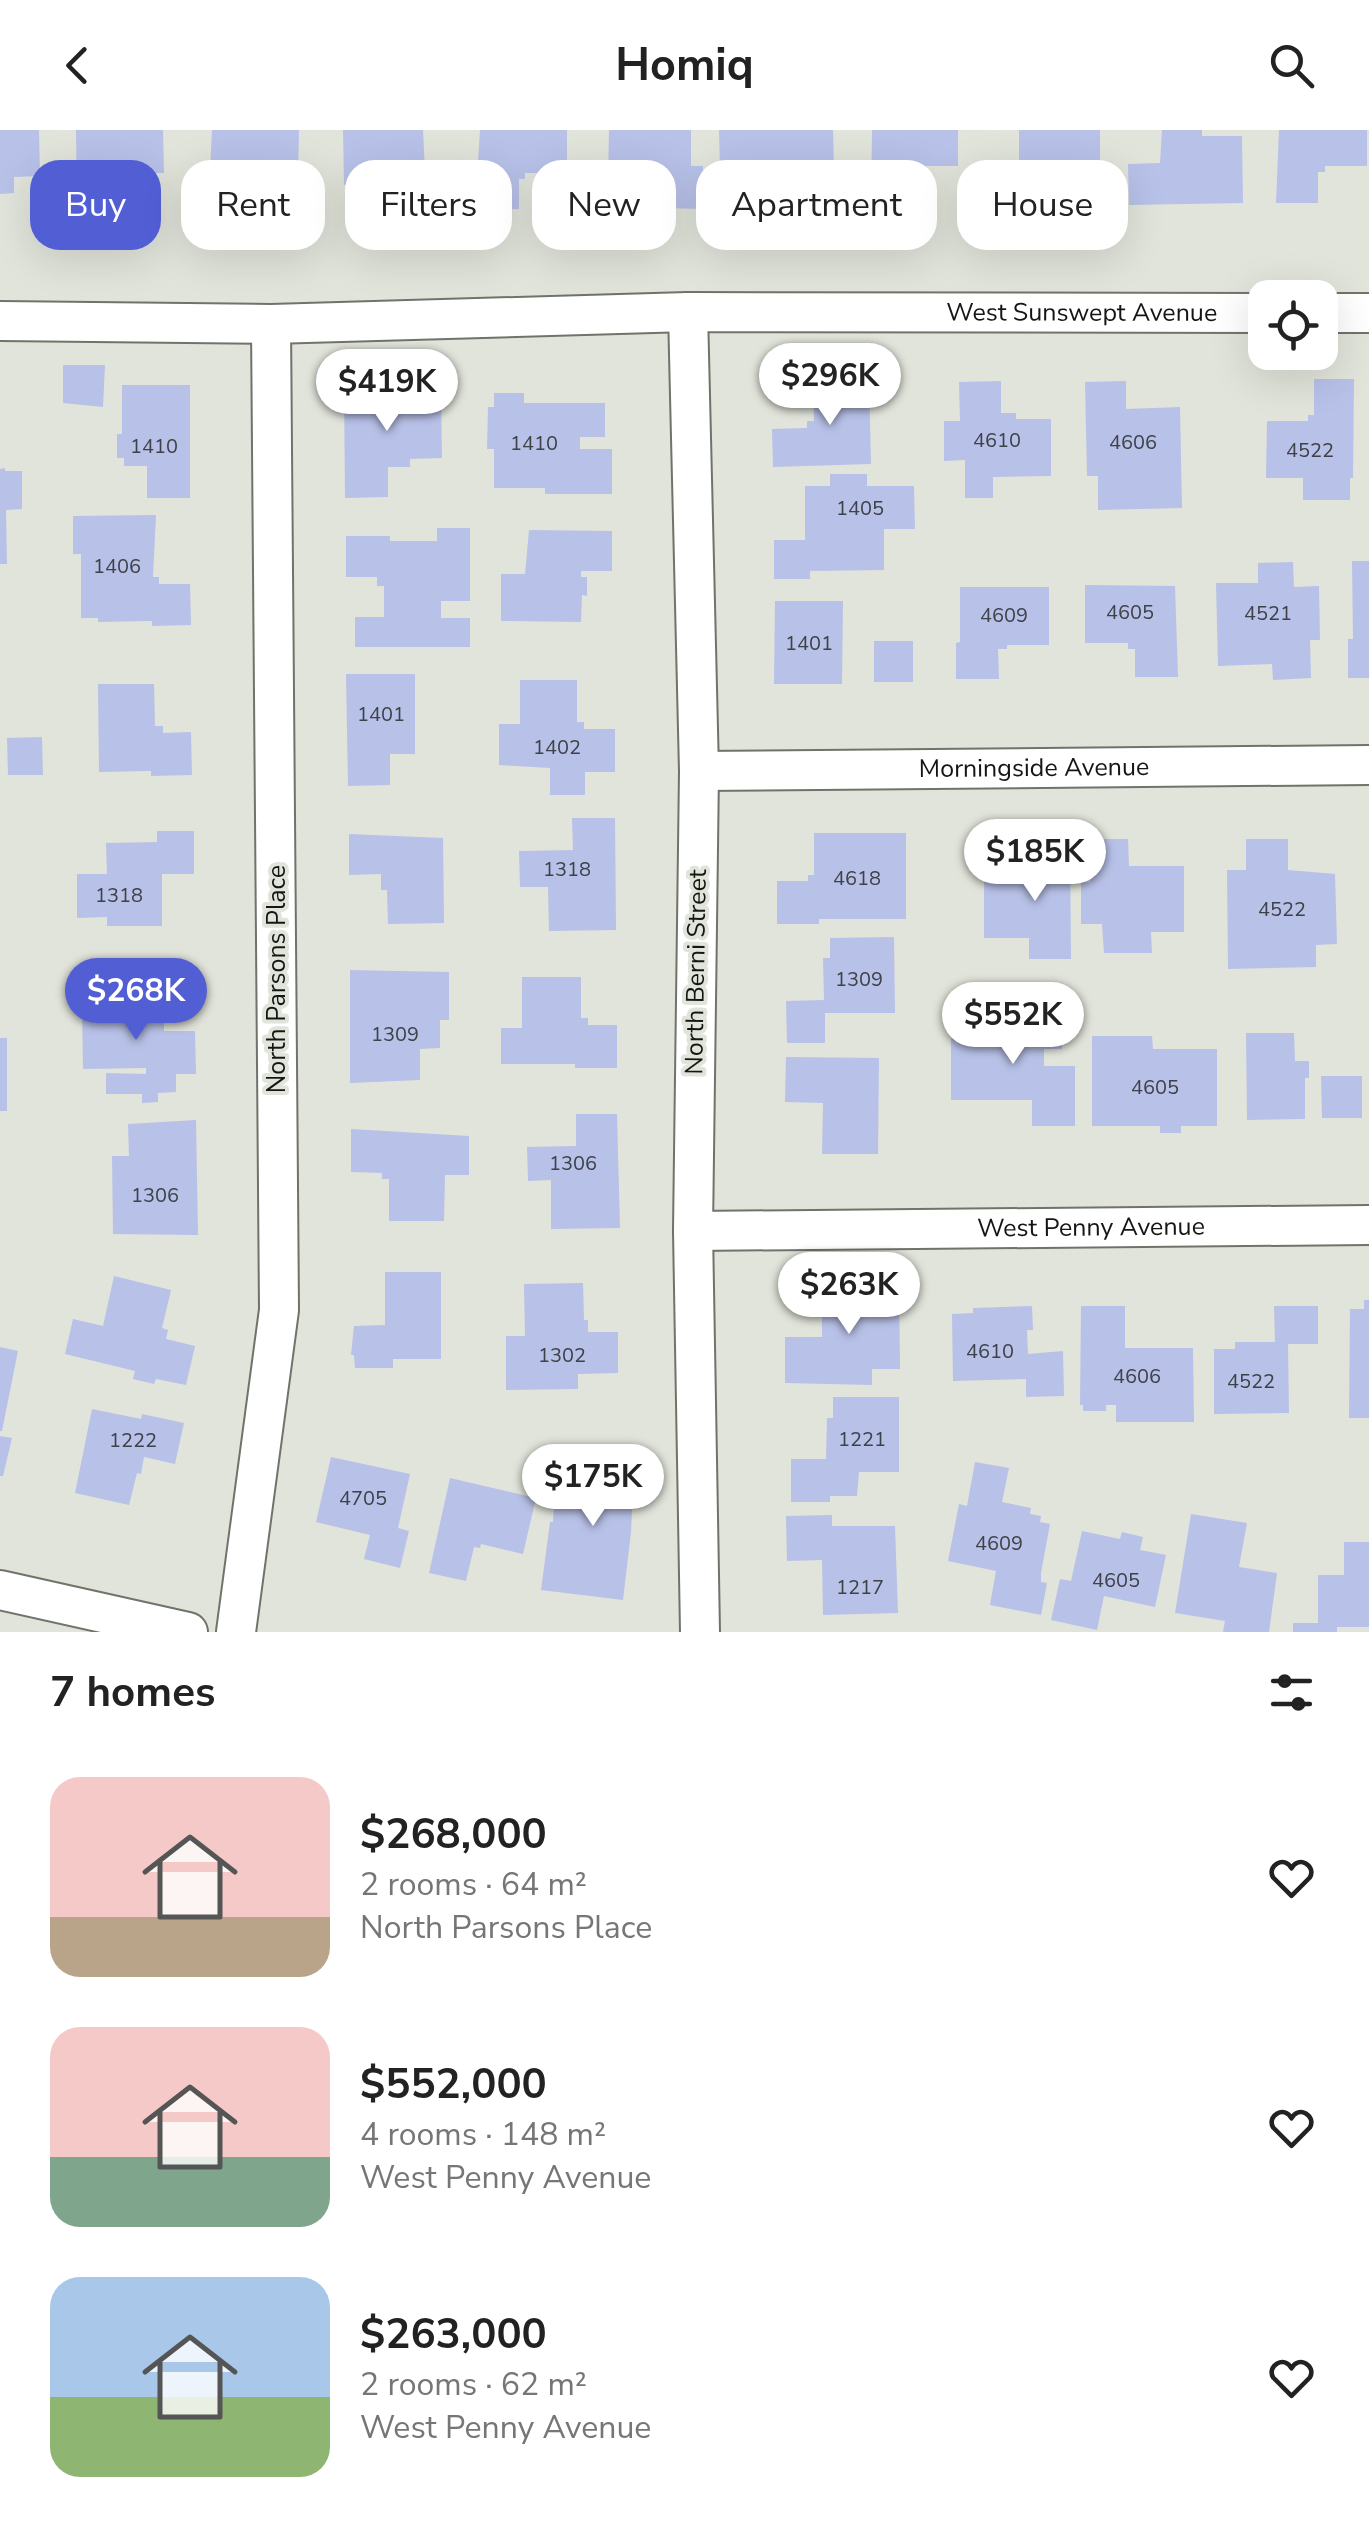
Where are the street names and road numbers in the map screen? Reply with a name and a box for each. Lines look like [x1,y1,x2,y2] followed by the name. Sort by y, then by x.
[946,295,1217,330] street label: West Sunswept Avenue
[919,750,1149,786] street label: Morningside Avenue
[260,865,294,1093] street label: North Parsons Place
[677,869,715,1075] street label: North Berni Street
[977,1209,1205,1245] street label: West Penny Avenue

